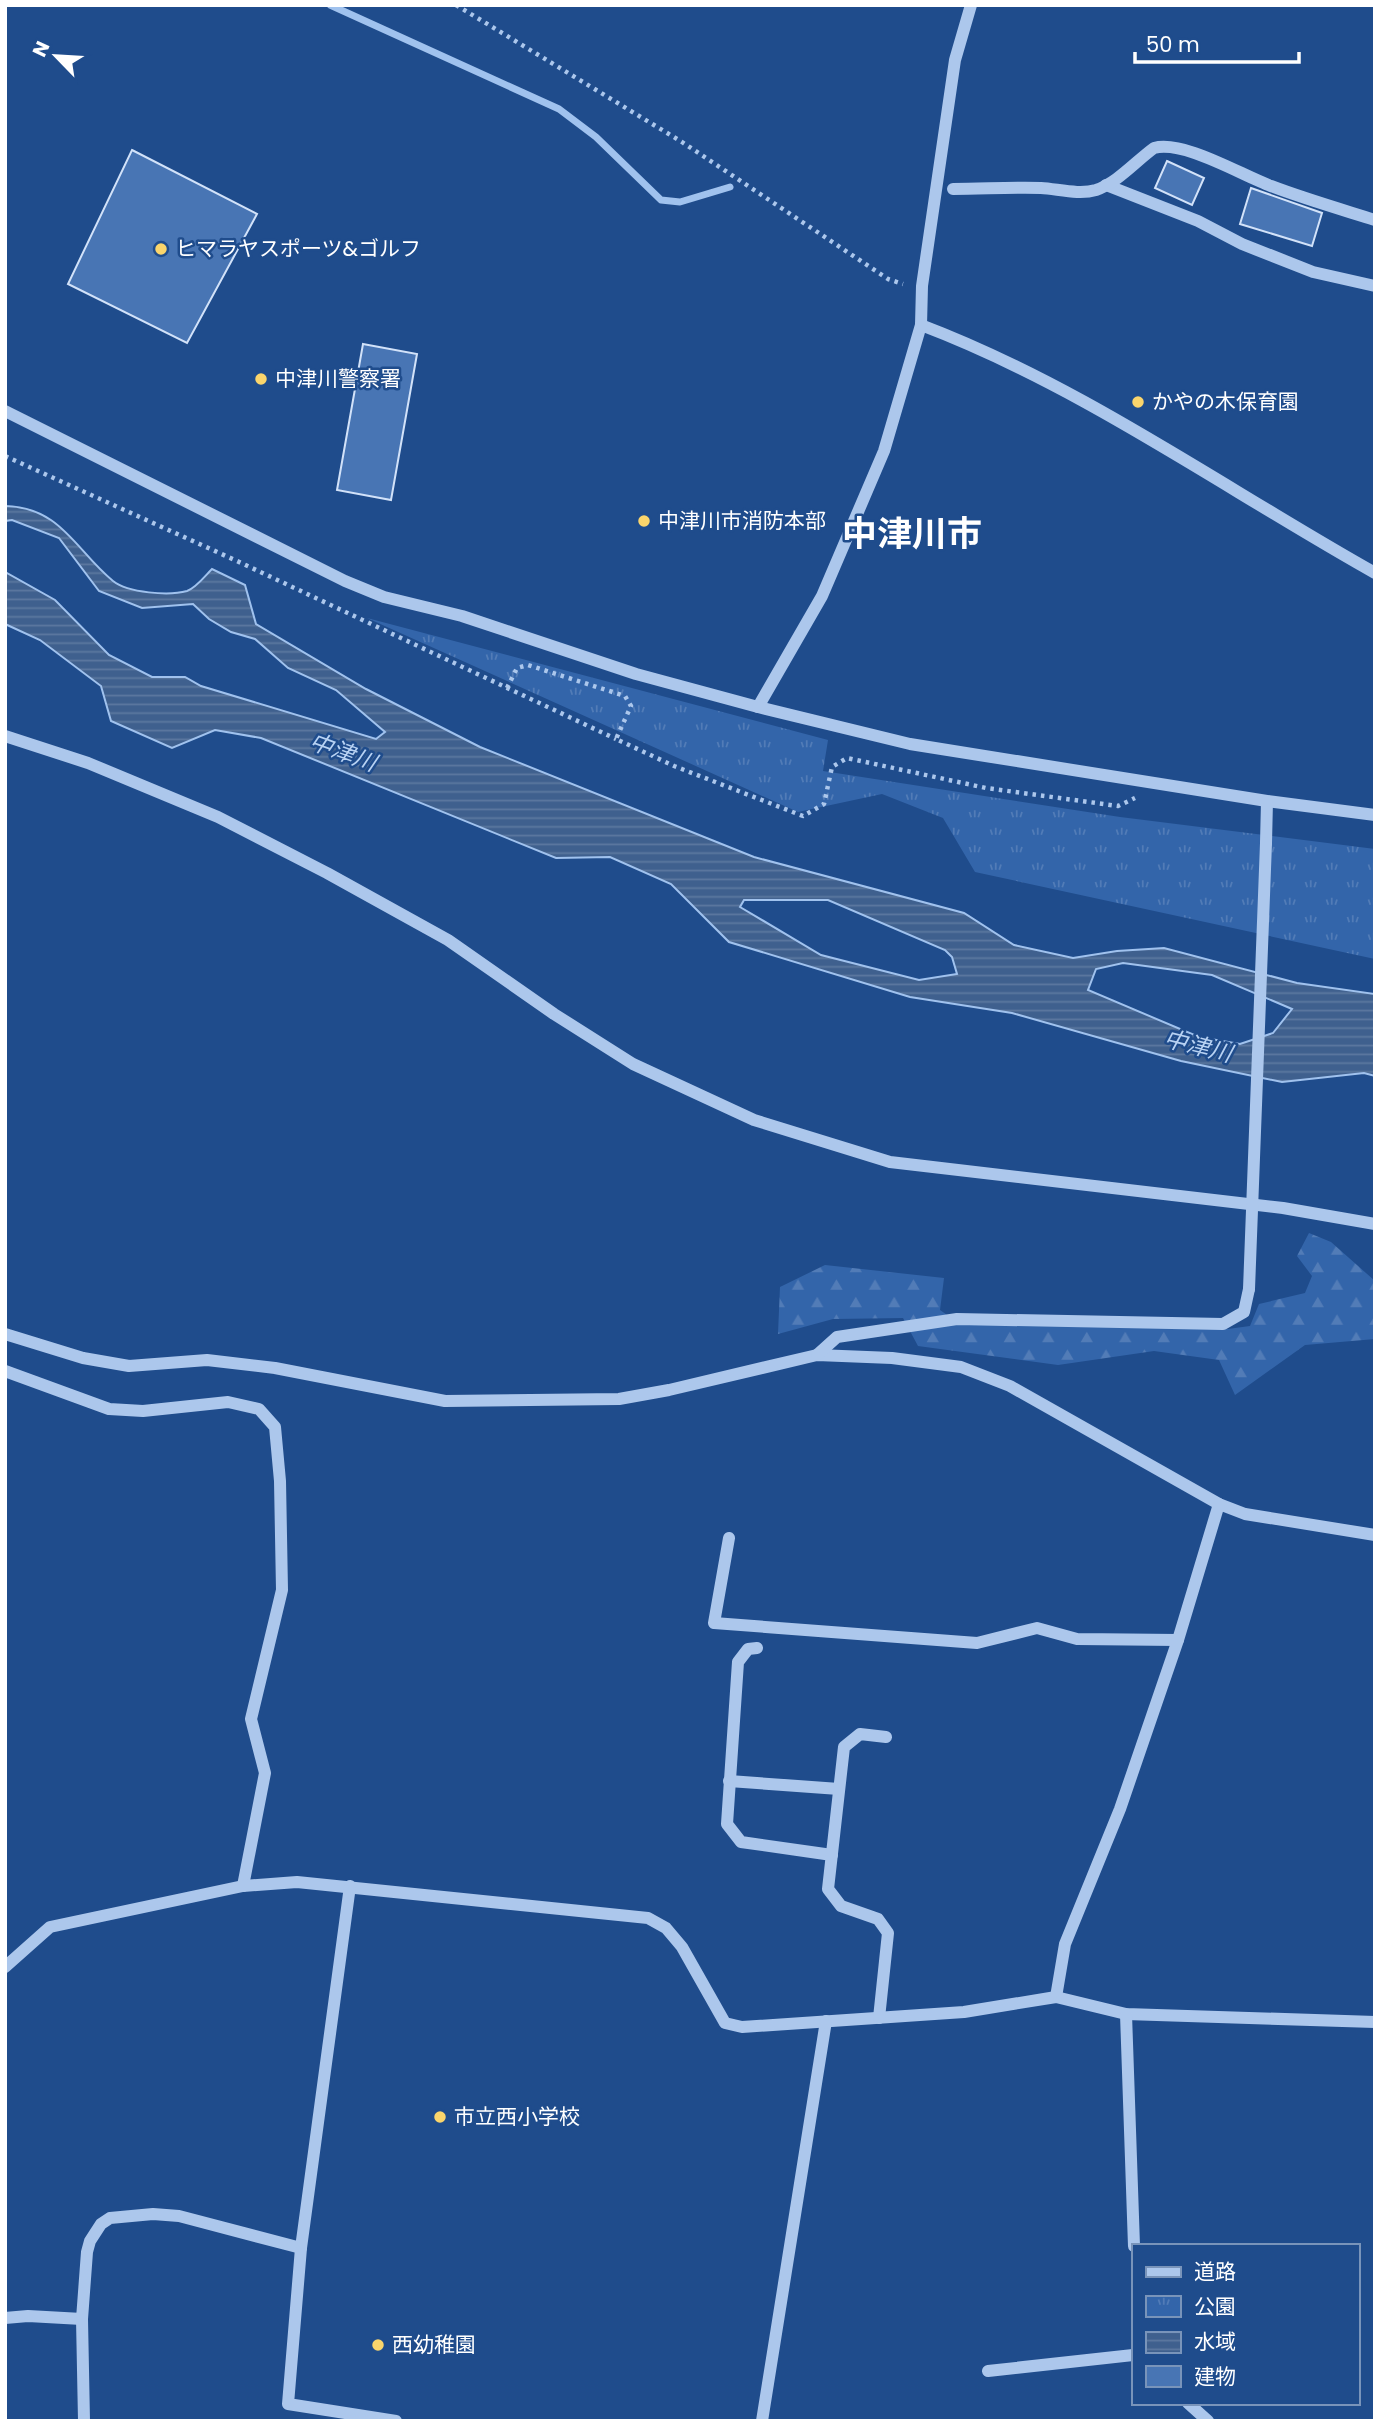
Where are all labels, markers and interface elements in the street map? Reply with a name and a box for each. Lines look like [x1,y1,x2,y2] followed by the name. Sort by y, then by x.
[21,21,91,91] north arrow
[1135,21,1300,65] scale bar
[1146,30,1200,59] text: 50 m
[26,37,56,61] text: N
[175,234,421,263] place label: ヒマラヤスポーツ&ゴルフ
[153,241,169,257] marker: ヒマラヤスポーツ&ゴルフ
[275,364,401,393] place label: 中津川警察署
[253,371,269,387] marker: 中津川警察署
[1152,387,1299,416] place label: かやの木保育園
[1130,394,1146,410] marker: かやの木保育園
[658,506,826,535] place label: 中津川市消防本部
[842,509,982,558] district label: 中津川市
[636,513,652,529] marker: 中津川市消防本部
[305,725,384,780] water label: 中津川
[1161,1022,1238,1071] water label: 中津川
[454,2102,580,2131] place label: 市立西小学校
[432,2109,448,2125] marker: 市立西小学校
[1132,2244,1359,2405] legend
[1194,2257,1236,2286] text: 道路
[1194,2292,1236,2321] text: 公園
[1194,2327,1236,2356] text: 水域
[392,2330,476,2359] place label: 西幼稚園
[370,2337,386,2353] marker: 西幼稚園
[1194,2362,1236,2391] text: 建物

